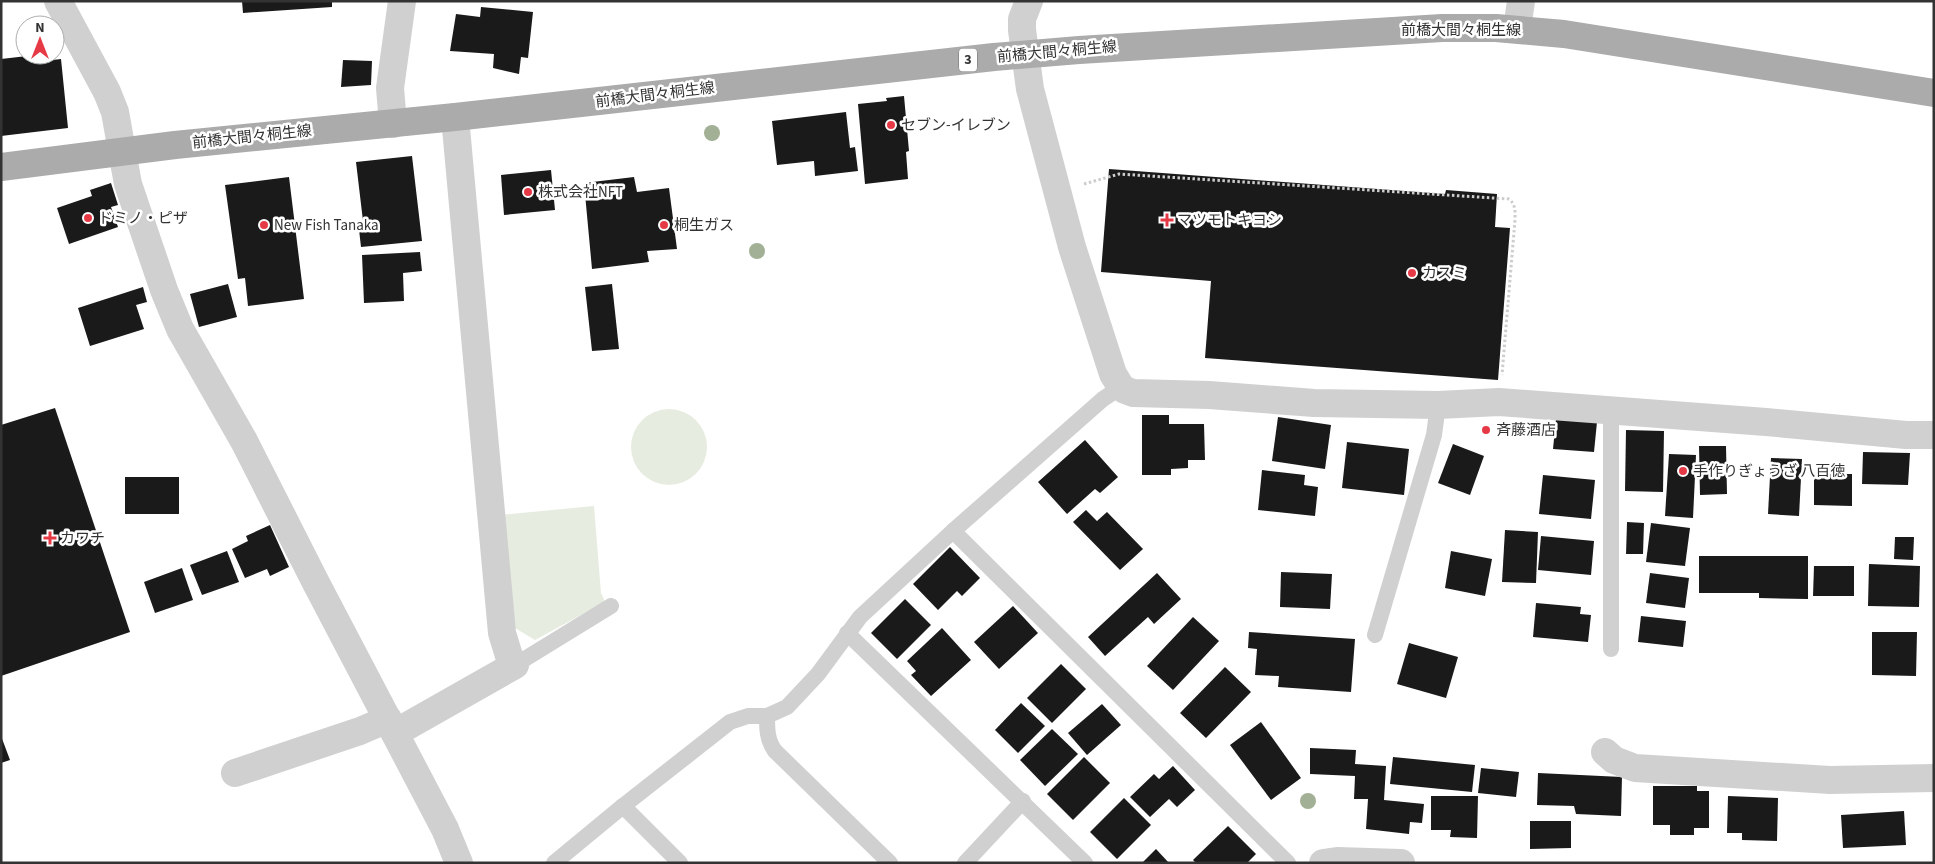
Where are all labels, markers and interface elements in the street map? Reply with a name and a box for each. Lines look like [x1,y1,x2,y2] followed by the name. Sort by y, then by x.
[15,15,65,65] north arrow
[35,18,45,38] text: N
[1401,20,1521,41] street label: 前橋大間々桐生線
[996,36,1118,68] street label: 前橋大間々桐生線
[959,48,977,72] road number: 3
[594,77,716,113] street label: 前橋大間々桐生線
[901,115,1011,136] place label: セブン-イレブン
[885,119,897,131] marker: セブン-イレブン
[191,120,313,154] street label: 前橋大間々桐生線
[538,182,623,203] place label: 株式会社NFT
[522,186,534,198] marker: 株式会社NFT
[98,208,188,229] place label: ドミノ・ピザ
[1177,210,1282,231] place label: マツモトキヨシ
[82,212,94,224] marker: ドミノ・ピザ
[1161,214,1173,226] marker: マツモトキヨシ
[274,215,379,236] place label: New Fish Tanaka
[674,215,734,236] place label: 桐生ガス
[258,219,270,231] marker: New Fish Tanaka
[658,219,670,231] marker: 桐生ガス
[1422,263,1467,284] place label: カスミ
[1406,267,1418,279] marker: カスミ
[1496,420,1556,441] place label: 斉藤酒店
[1480,424,1492,436] marker: 斉藤酒店
[1693,461,1845,482] place label: 手作りぎょうざ 八百徳
[1677,465,1689,477] marker: 手作りぎょうざ 八百徳
[60,528,105,549] place label: カワチ
[44,532,56,544] marker: カワチ

